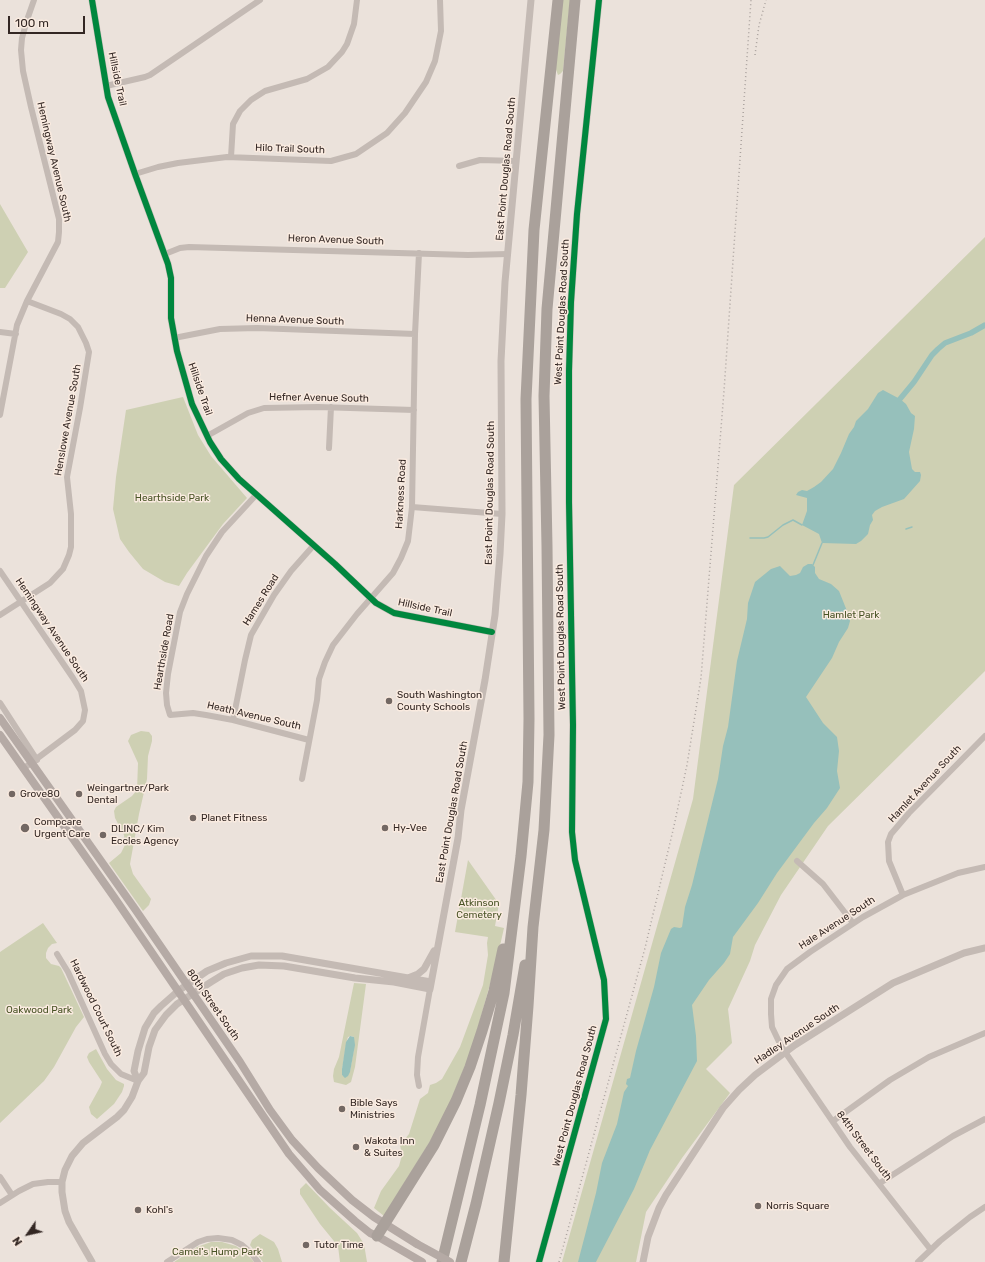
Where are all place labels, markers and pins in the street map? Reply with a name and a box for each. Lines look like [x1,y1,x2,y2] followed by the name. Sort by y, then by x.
[397,689,482,712] place label: South Washington County Schools
[384,696,394,706] marker: South Washington County Schools
[87,782,169,806] place label: Weingartner/Park Dental
[20,788,60,800] place label: Grove80
[7,789,17,799] marker: Grove80
[74,789,84,799] marker: Weingartner/Park Dental
[201,812,267,824] place label: Planet Fitness
[188,813,198,823] marker: Planet Fitness
[34,816,90,840] place label: Compcare Urgent Care
[19,822,31,834] marker: Compcare Urgent Care
[393,822,427,834] place label: Hy-Vee
[111,823,179,846] place label: DLINC/ Kim Eccles Agency
[380,823,390,833] marker: Hy-Vee
[98,830,108,840] marker: DLINC/ Kim Eccles Agency
[350,1097,398,1120] place label: Bible Says Ministries
[337,1104,347,1114] marker: Bible Says Ministries
[364,1135,415,1158] place label: Wakota Inn & Suites
[351,1142,361,1152] marker: Wakota Inn & Suites
[766,1200,829,1212] place label: Norris Square
[753,1201,763,1211] marker: Norris Square
[146,1204,173,1216] place label: Kohl's
[133,1205,143,1215] marker: Kohl's
[314,1239,364,1251] place label: Tutor Time
[301,1240,311,1250] marker: Tutor Time

